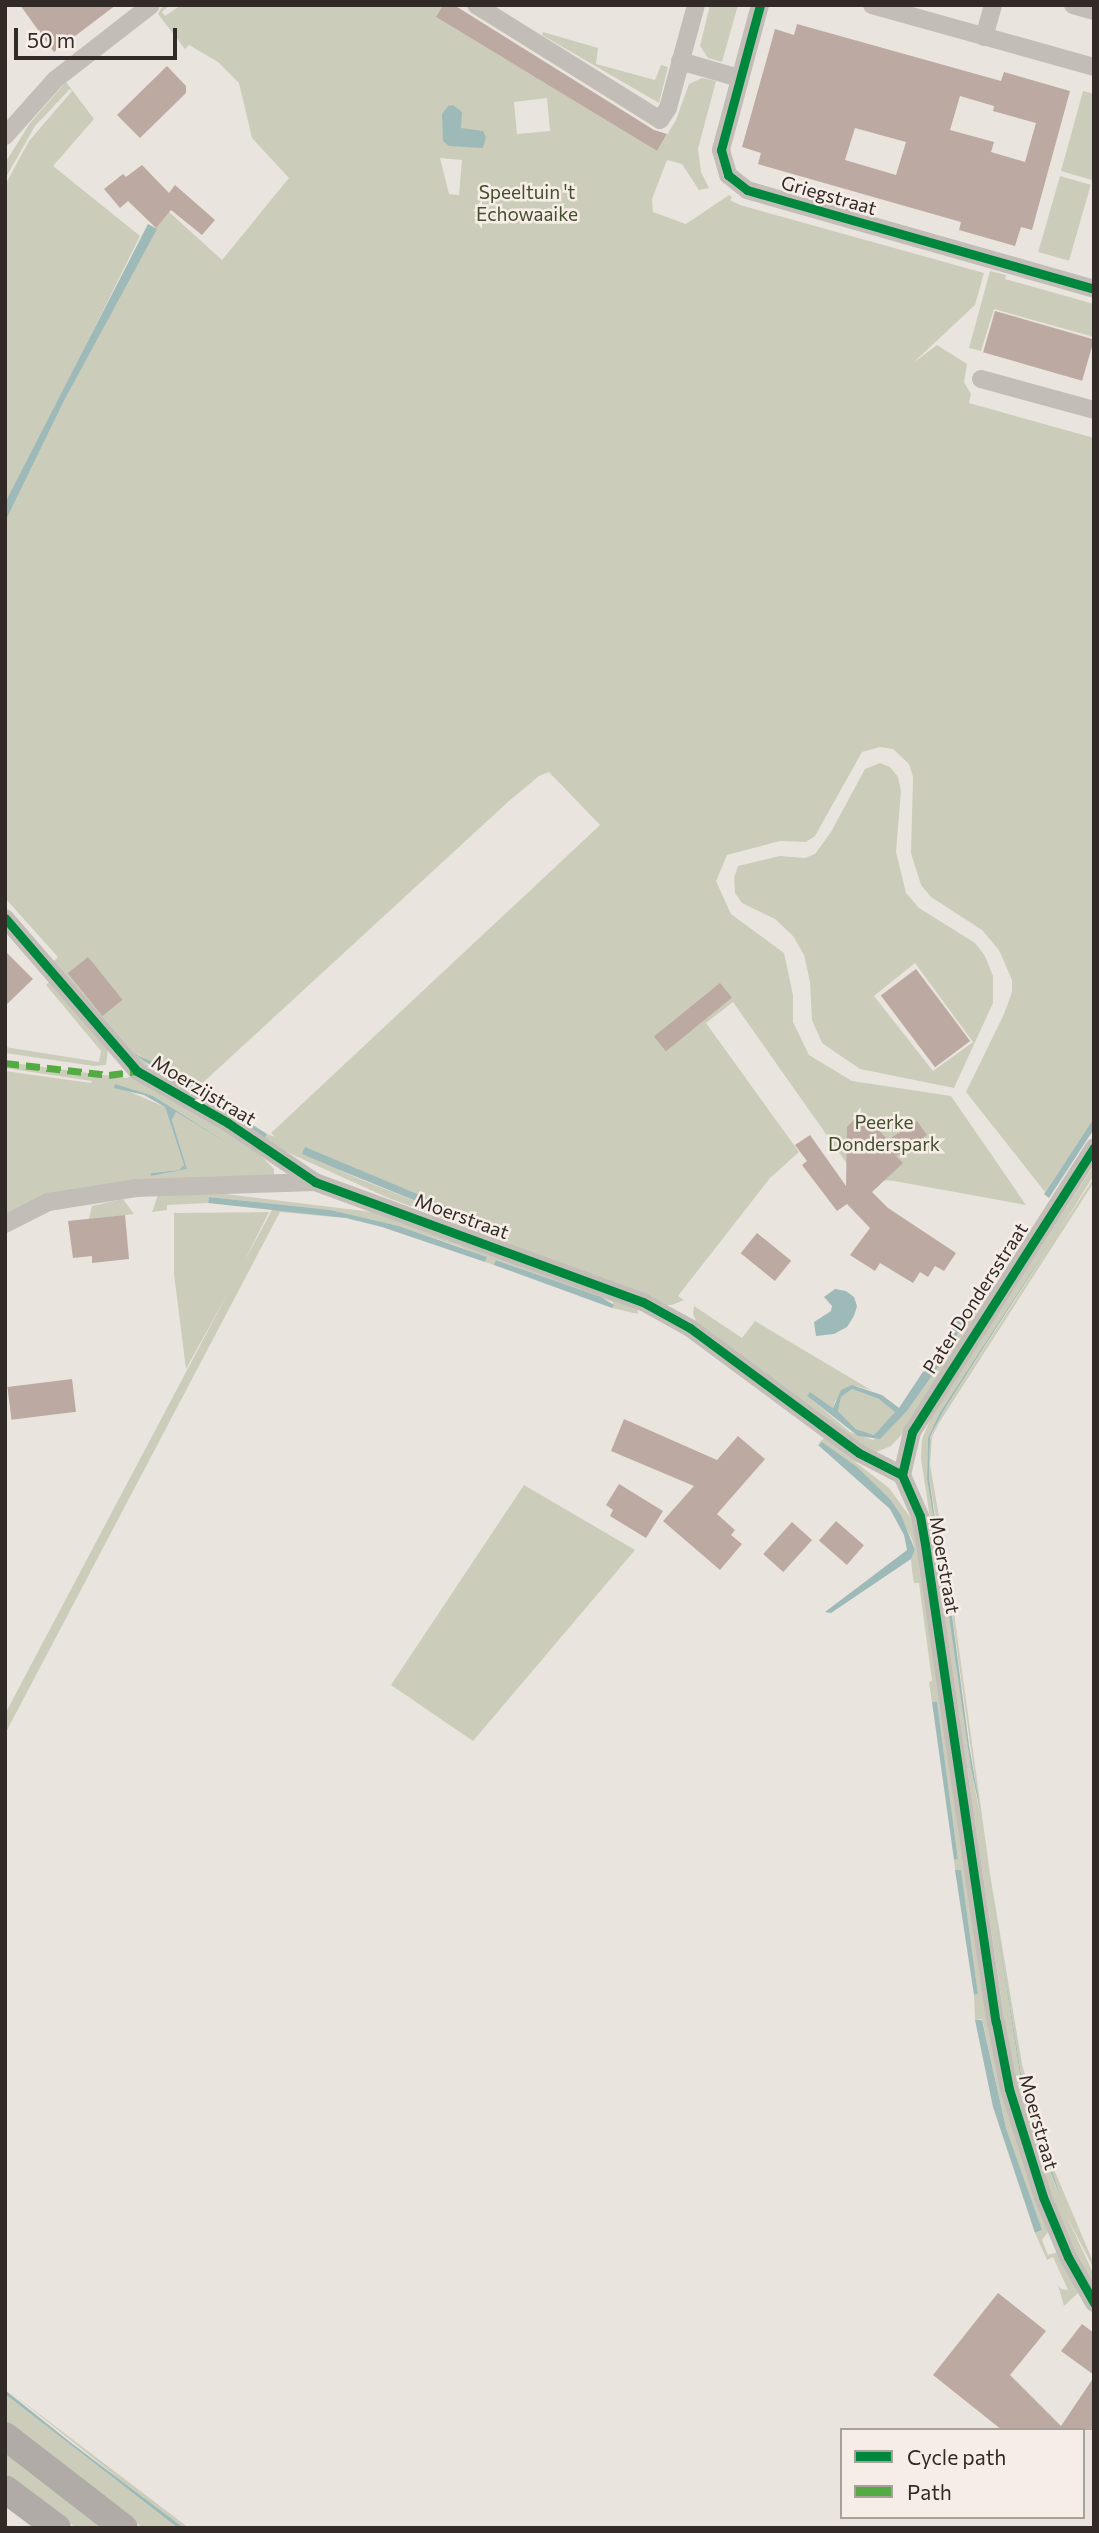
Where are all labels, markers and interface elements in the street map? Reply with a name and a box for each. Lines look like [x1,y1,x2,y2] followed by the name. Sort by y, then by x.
[18,14,180,58] scale bar
[27,27,75,52] text: 50 m
[779,171,879,219] street label: Griegstraat
[476,181,578,225] park label: Speeltuin 't Echowaaike
[148,1050,260,1130] street label: Moerzijstraat
[828,1111,940,1155] park label: Peerke Donderspark
[412,1188,512,1244] street label: Moerstraat
[918,1218,1032,1378] street label: Pater Dondersstraat
[925,1515,965,1615] street label: Moerstraat
[1015,2072,1063,2172] street label: Moerstraat
[840,2428,1085,2519] legend
[907,2444,1006,2469] text: Cycle path
[907,2479,952,2504] text: Path

